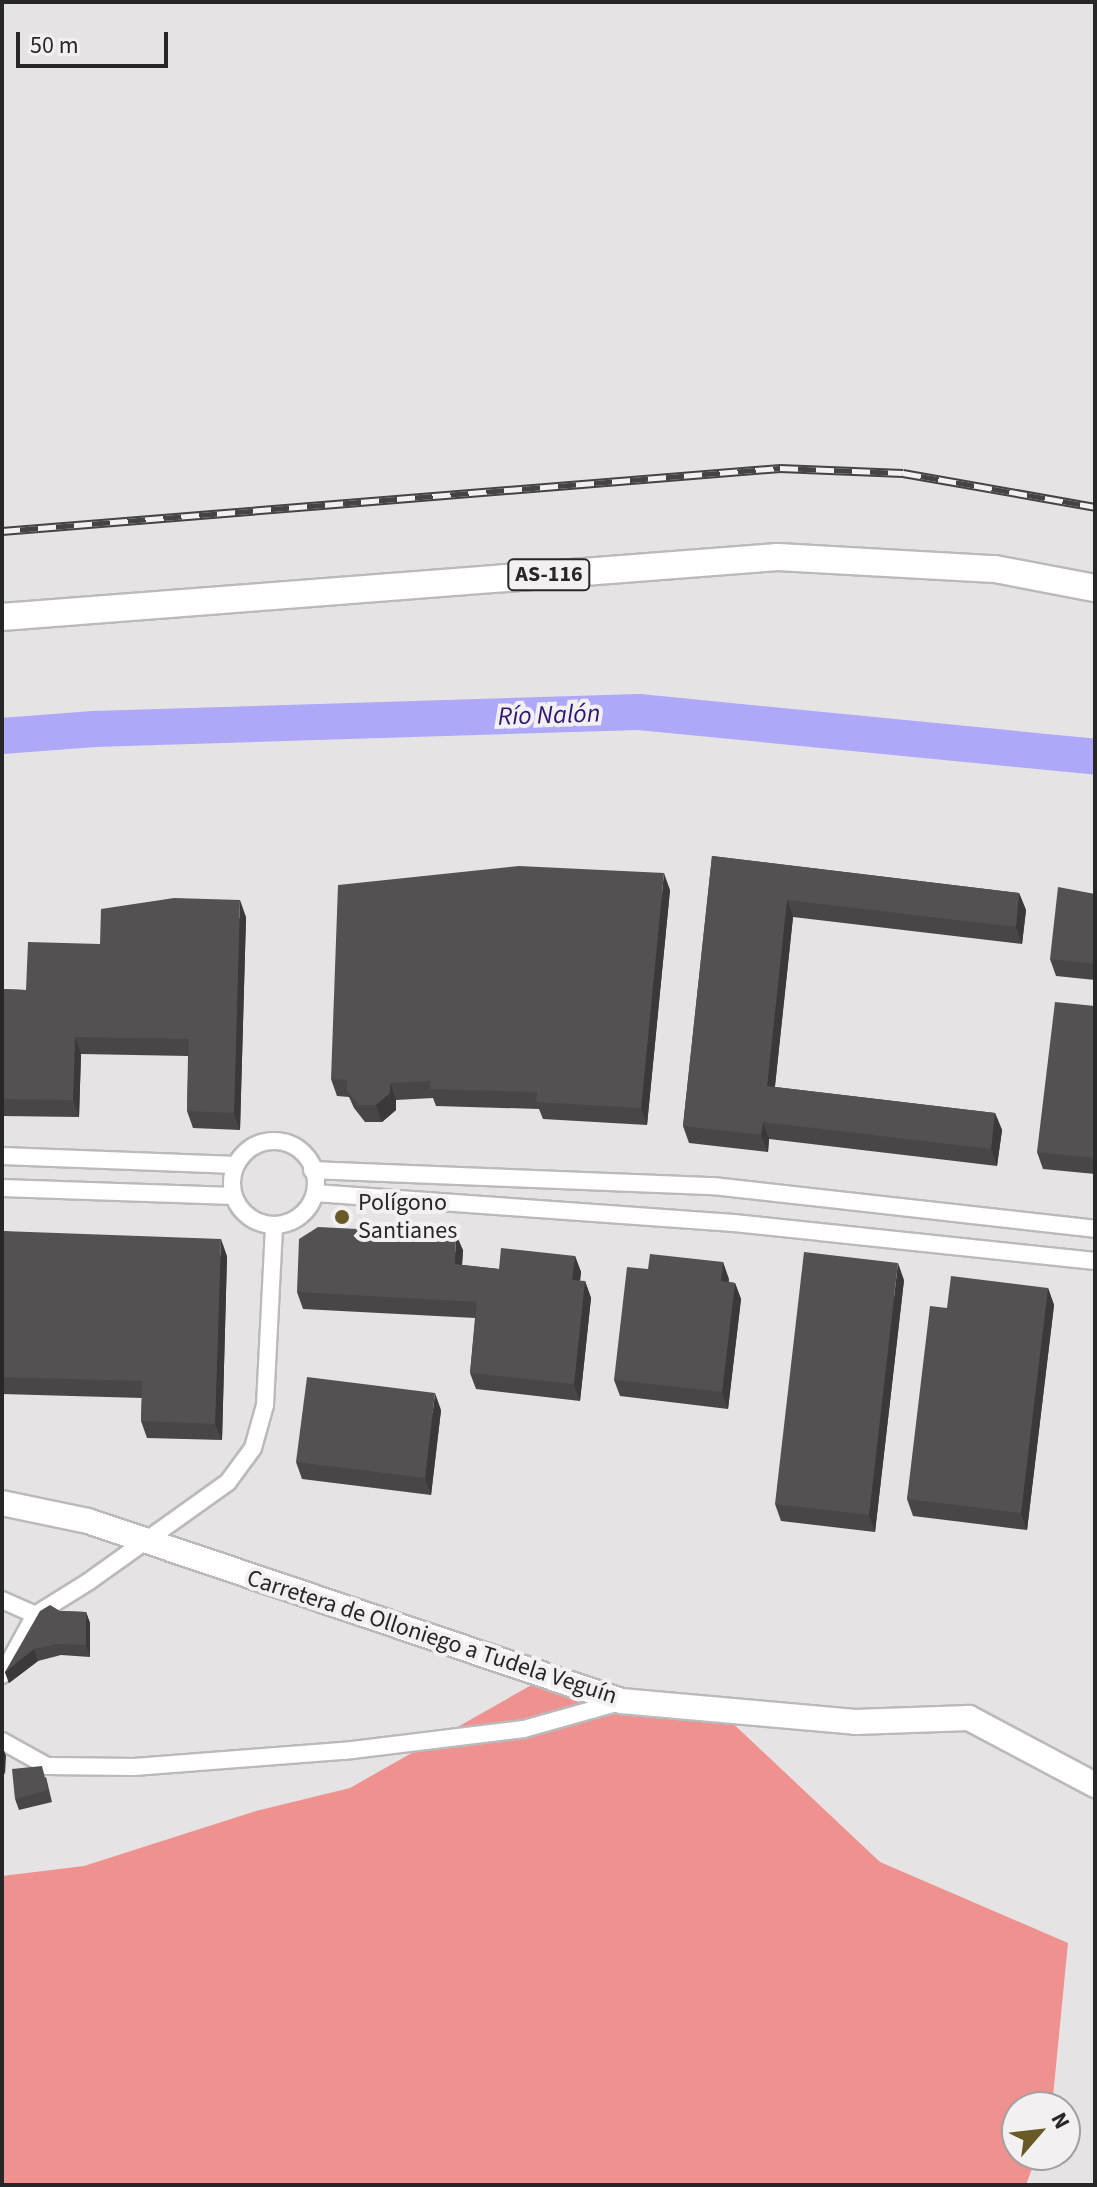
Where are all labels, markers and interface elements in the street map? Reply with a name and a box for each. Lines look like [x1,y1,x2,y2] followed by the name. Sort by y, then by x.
[20,16,172,66] scale bar
[30,28,79,63] text: 50 m
[507,557,591,593] road number: AS-116
[497,698,601,732] water label: Río Nalón
[358,1189,457,1245] place label: Polígono Santianes
[333,1208,351,1226] marker: Polígono Santianes
[243,1563,621,1711] street label: Carretera de Olloniego a Tudela Veguín
[1001,2091,1081,2171] north arrow
[1043,2107,1078,2135] text: N

